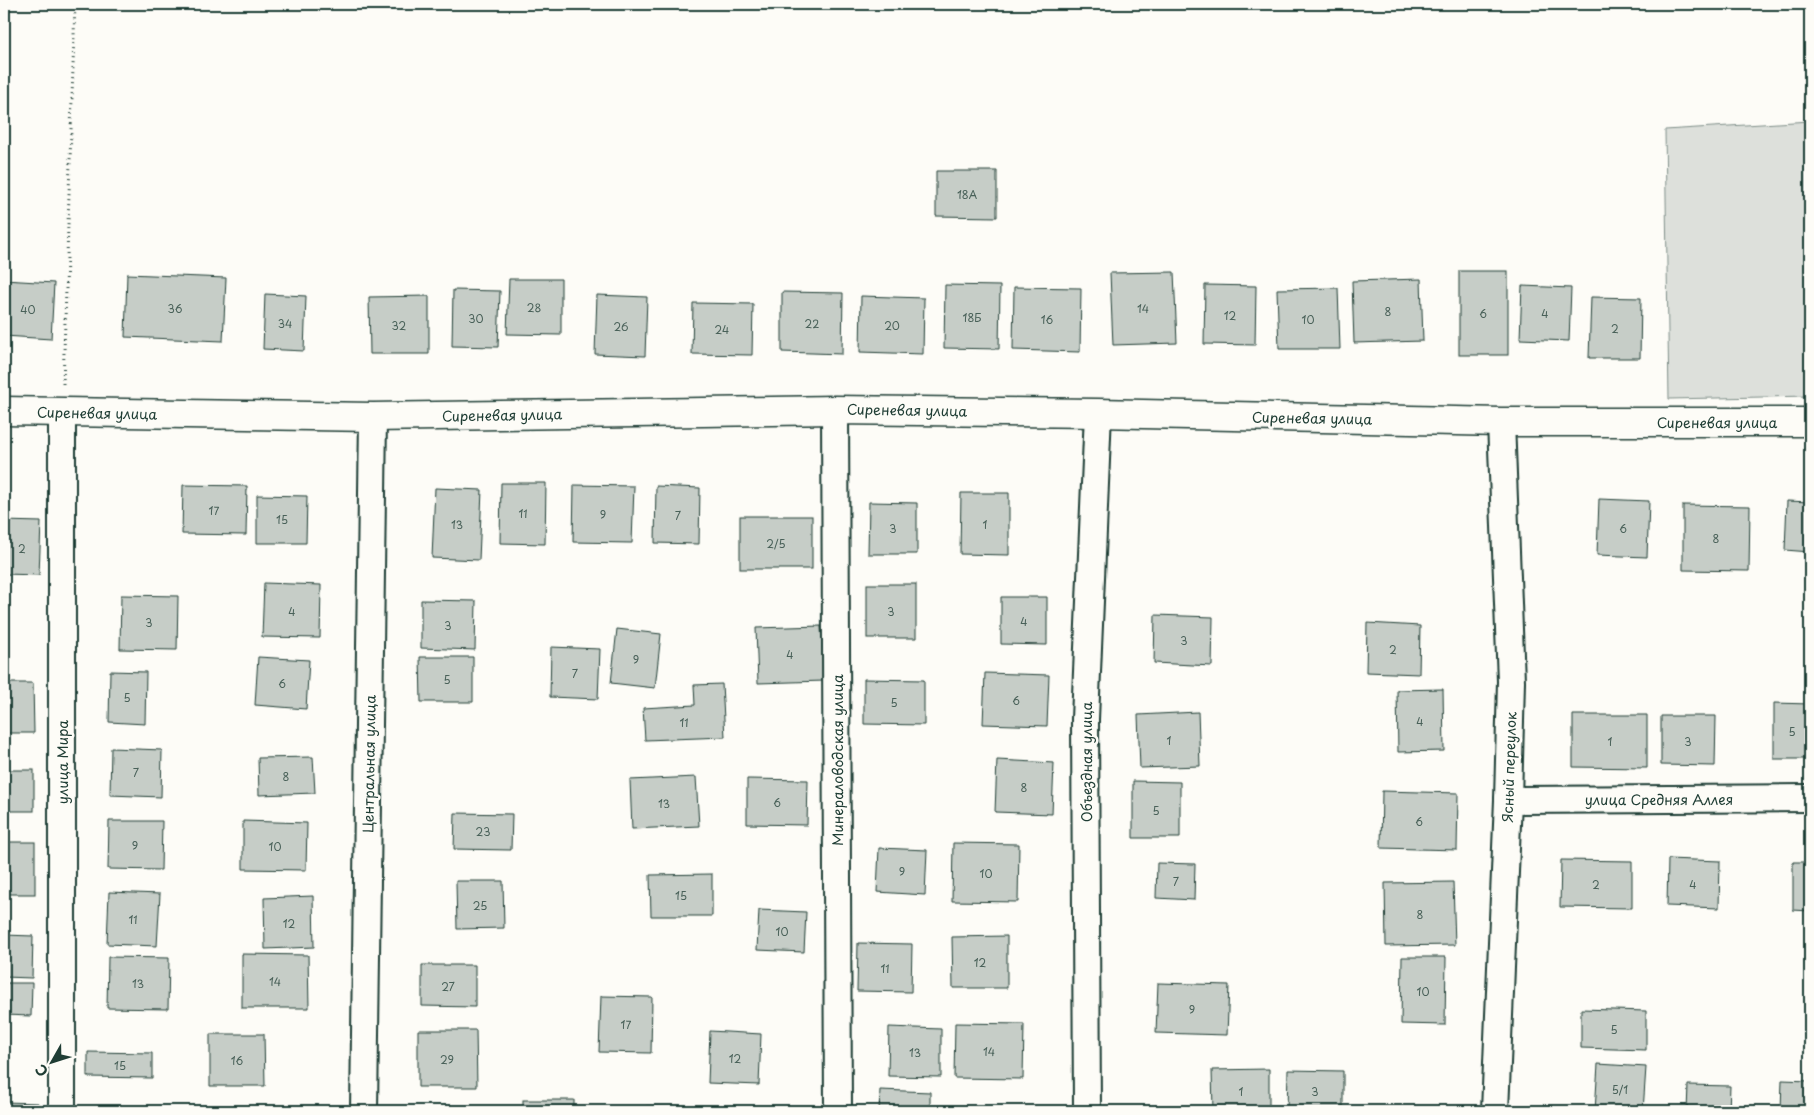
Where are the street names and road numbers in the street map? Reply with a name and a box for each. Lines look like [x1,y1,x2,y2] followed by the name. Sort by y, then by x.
[847,398,968,422] street label: Сиреневая улица
[37,401,158,425] street label: Сиреневая улица
[442,403,563,427] street label: Сиреневая улица
[1252,406,1373,430] street label: Сиреневая улица
[1657,412,1777,433] street label: Сиреневая улица
[827,674,848,846] street label: Минераловодская улица
[357,695,381,833] street label: Центральная улица
[1076,702,1097,822] street label: Объездная улица
[1497,711,1521,823] street label: Ясный переулок
[52,720,73,804] street label: улица Мира
[1585,789,1733,810] street label: улица Средняя Аллея

